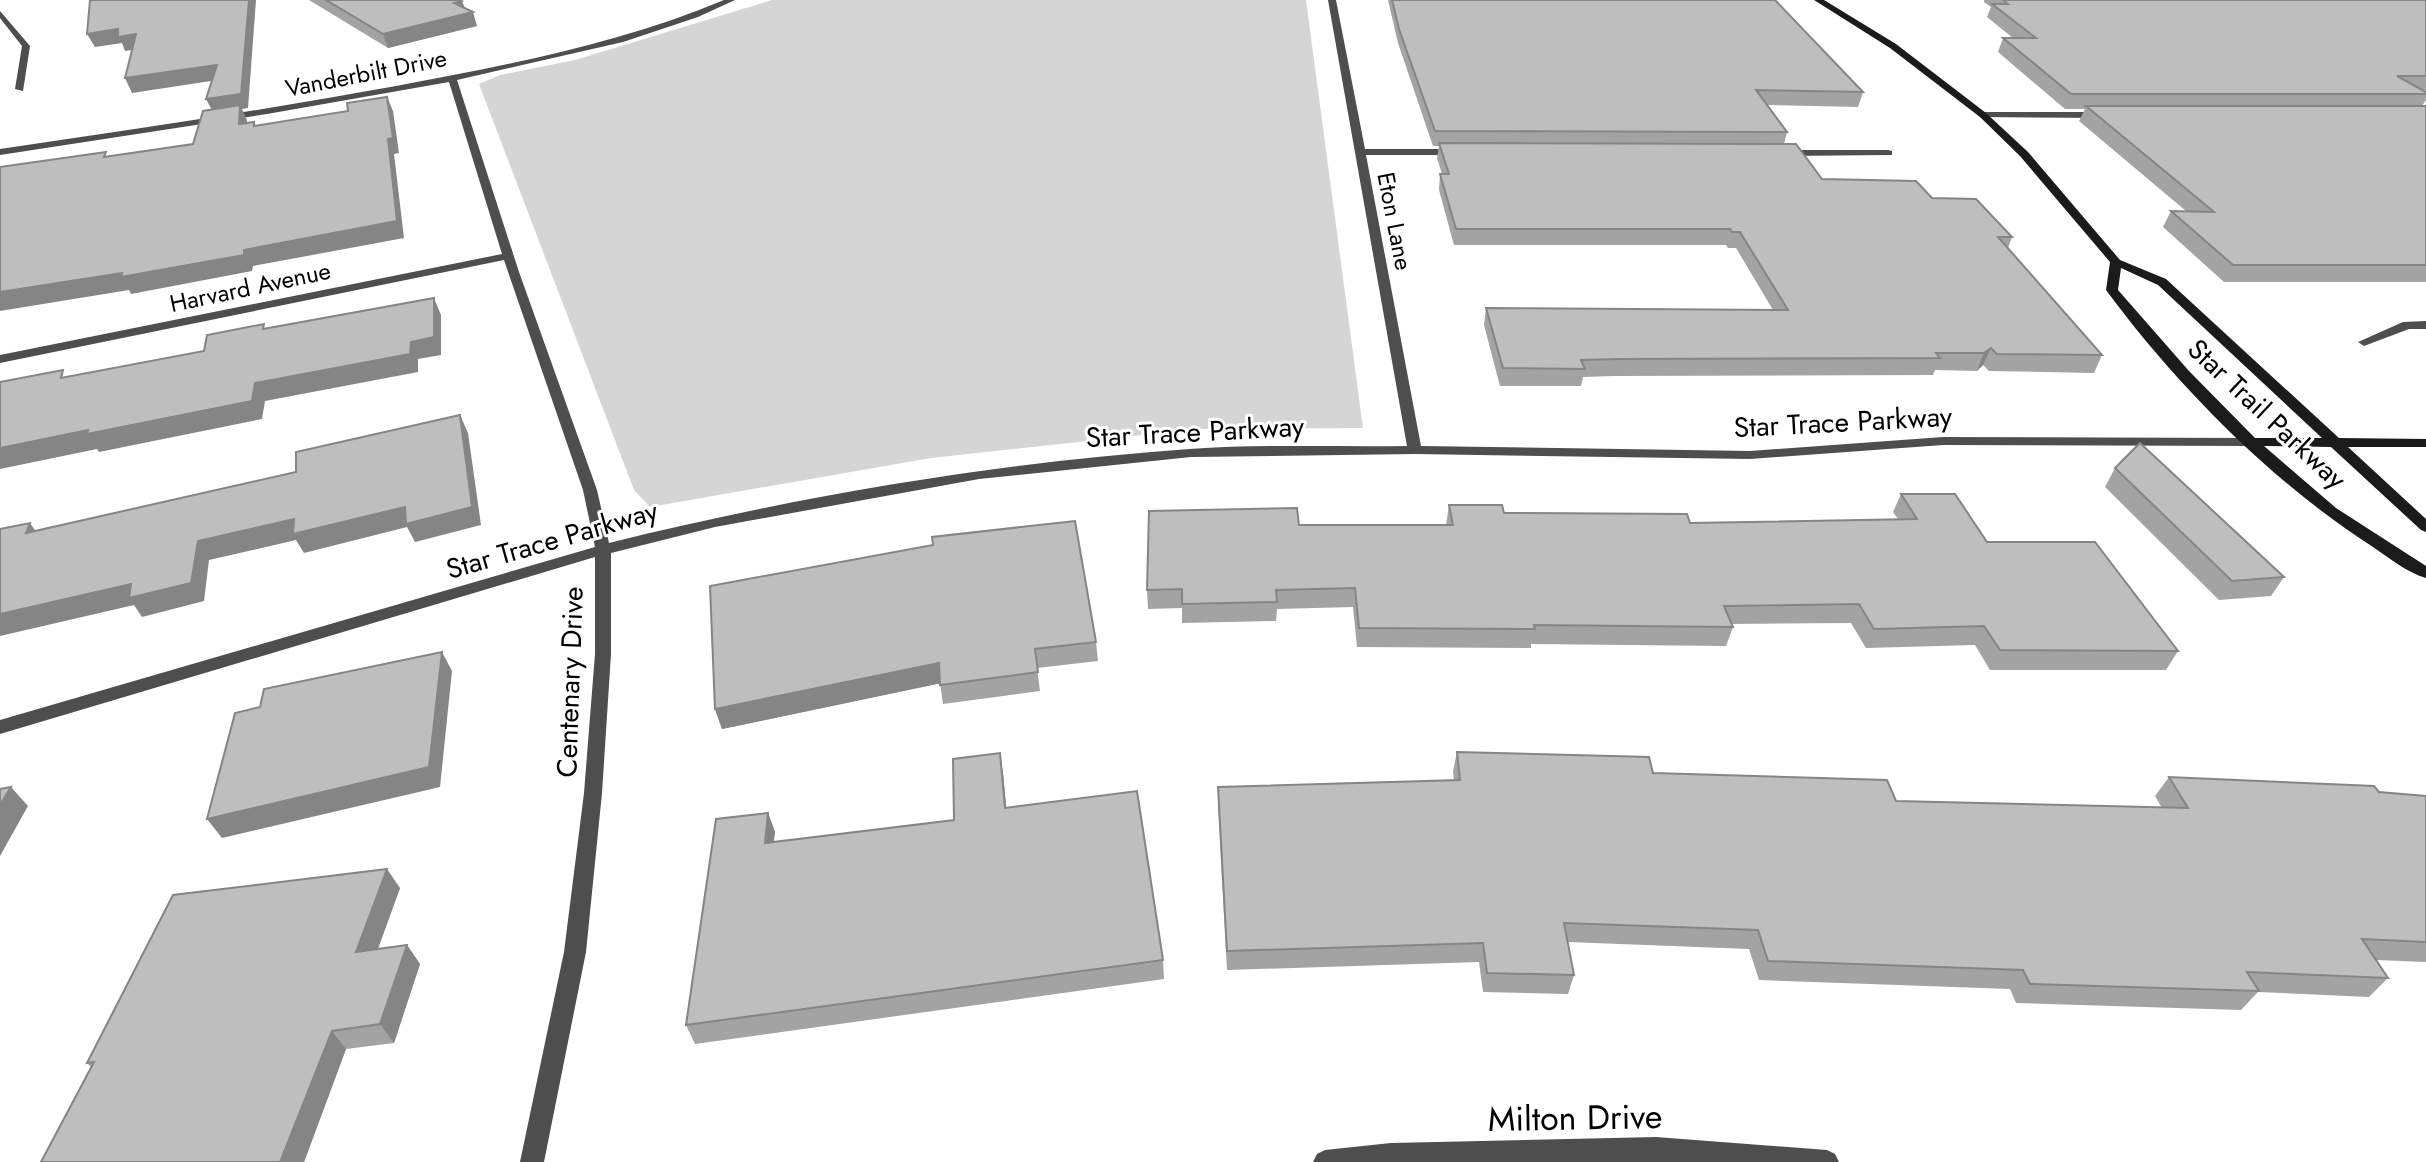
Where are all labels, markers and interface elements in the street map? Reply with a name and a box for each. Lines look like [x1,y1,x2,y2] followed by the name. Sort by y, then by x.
[282,40,450,106] street label: Vanderbilt Drive
[1368,169,1422,273] street label: Eton Lane
[166,253,334,321] street label: Harvard Avenue
[2178,329,2356,499] street label: Star Trail Parkway
[1733,396,1954,448] street label: Star Trace Parkway
[1085,406,1306,458] street label: Star Trace Parkway
[441,490,663,590] street label: Star Trace Parkway
[546,586,594,778] street label: Centenary Drive
[1487,1092,1663,1144] street label: Milton Drive

